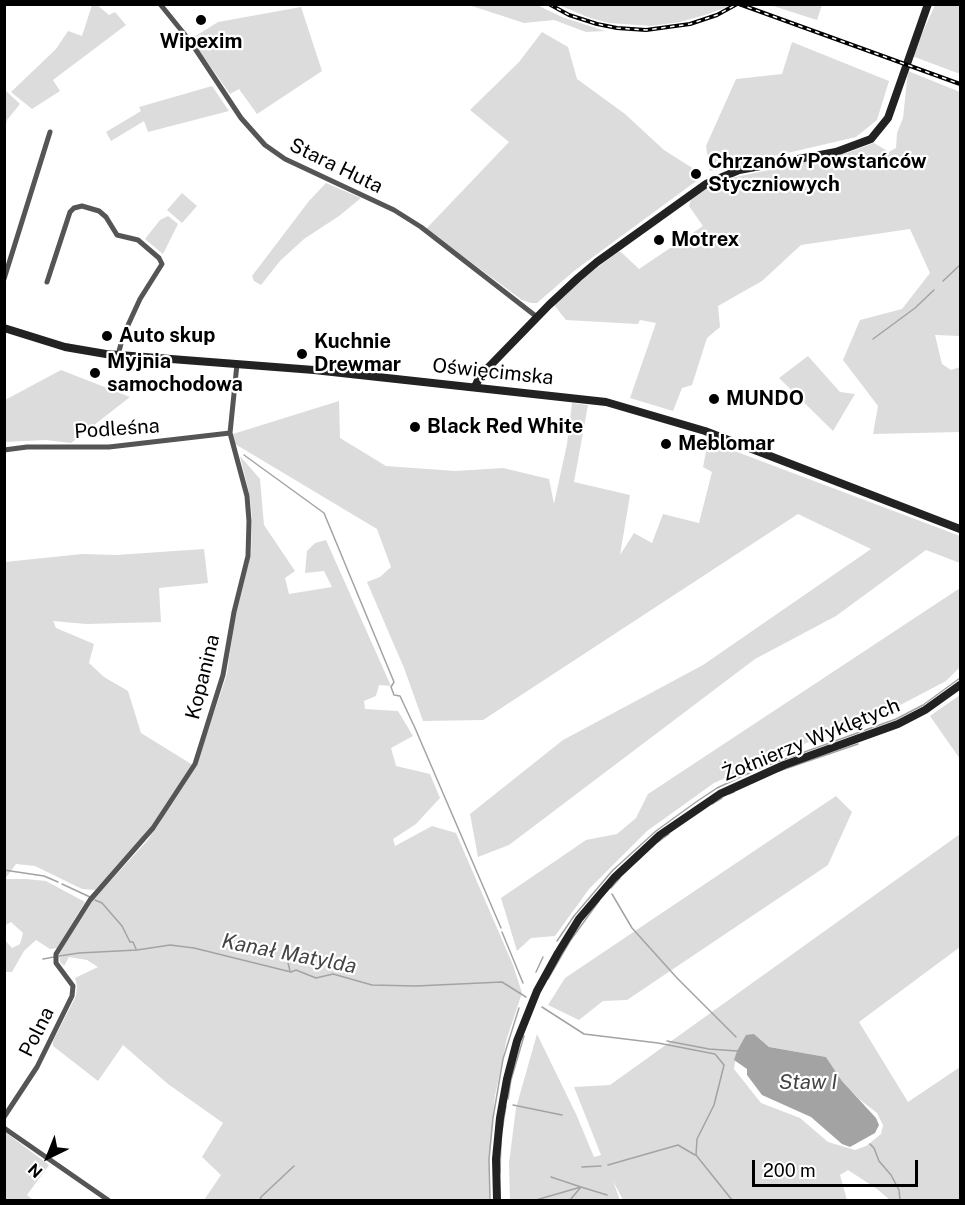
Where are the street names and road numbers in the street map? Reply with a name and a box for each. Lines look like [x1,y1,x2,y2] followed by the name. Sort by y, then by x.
[285,133,387,199] street label: Stara Huta
[431,354,555,390] street label: Oświęcimska
[74,414,160,444] street label: Podleśna
[181,632,225,722] street label: Kopanina
[719,693,903,787] street label: Żołnierzy Wyklętych
[14,1003,60,1061] street label: Polna

